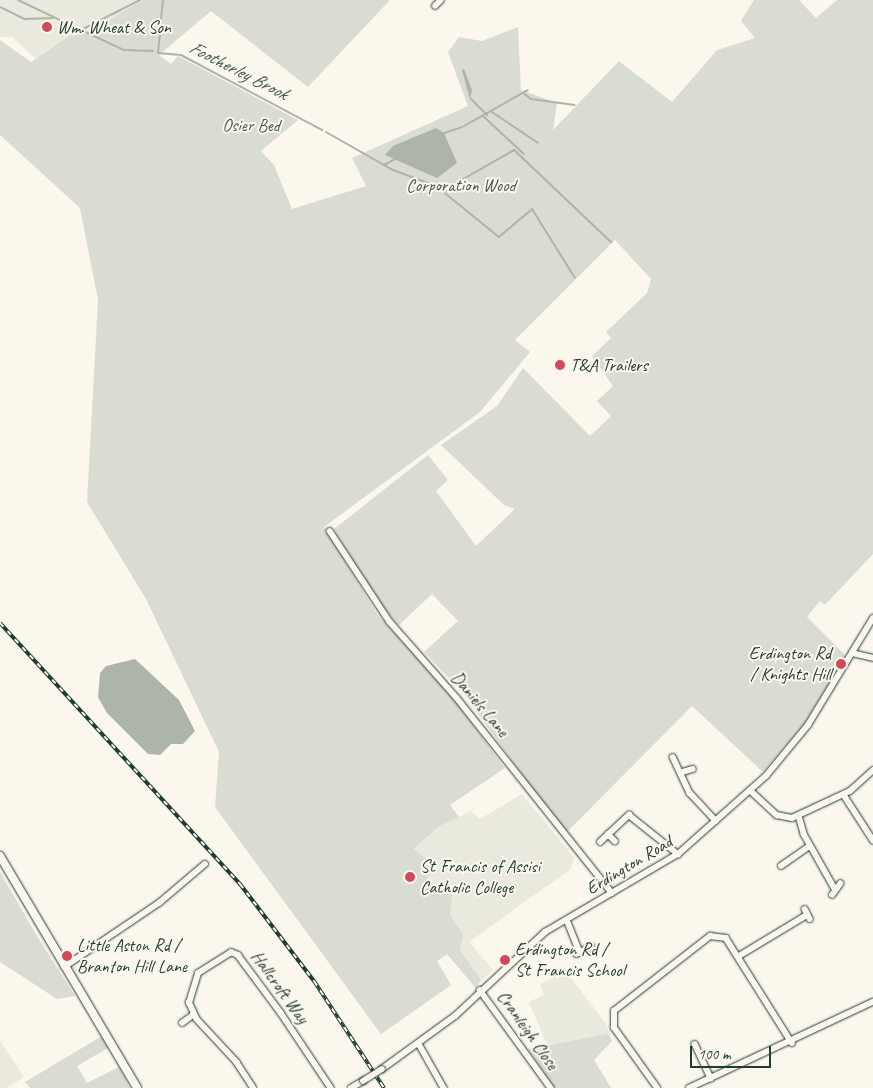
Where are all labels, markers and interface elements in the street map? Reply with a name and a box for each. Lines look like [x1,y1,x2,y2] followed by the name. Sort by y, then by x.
[57,16,171,38] place label: Wm. Wheat & Son
[41,21,53,33] marker: Wm. Wheat & Son
[185,37,291,105] water label: Footherley Brook
[222,114,280,136] park label: Osier Bed
[406,174,516,196] park label: Corporation Wood
[570,354,648,376] place label: T&A Trailers
[554,359,566,371] marker: T&A Trailers
[749,643,831,686] place label: Erdington Rd / Knights Hill
[835,658,847,670] marker: Erdington Rd / Knights Hill
[446,667,514,741] street label: Daniels Lane
[582,831,676,899] street label: Erdington Road
[420,856,540,899] place label: St Francis of Assisi Catholic College
[404,871,416,883] marker: St Francis of Assisi Catholic College
[77,935,187,978] place label: Little Aston Rd / Branton Hill Lane
[515,939,624,982] place label: Erdington Rd / St Francis School
[246,946,314,1028] street label: Hallcroft Way
[61,950,73,962] marker: Little Aston Rd / Branton Hill Lane
[499,954,511,966] marker: Erdington Rd / St Francis School
[493,986,563,1074] street label: Cranleigh Close
[693,1036,774,1068] scale bar
[698,1045,730,1064] text: 100 m

